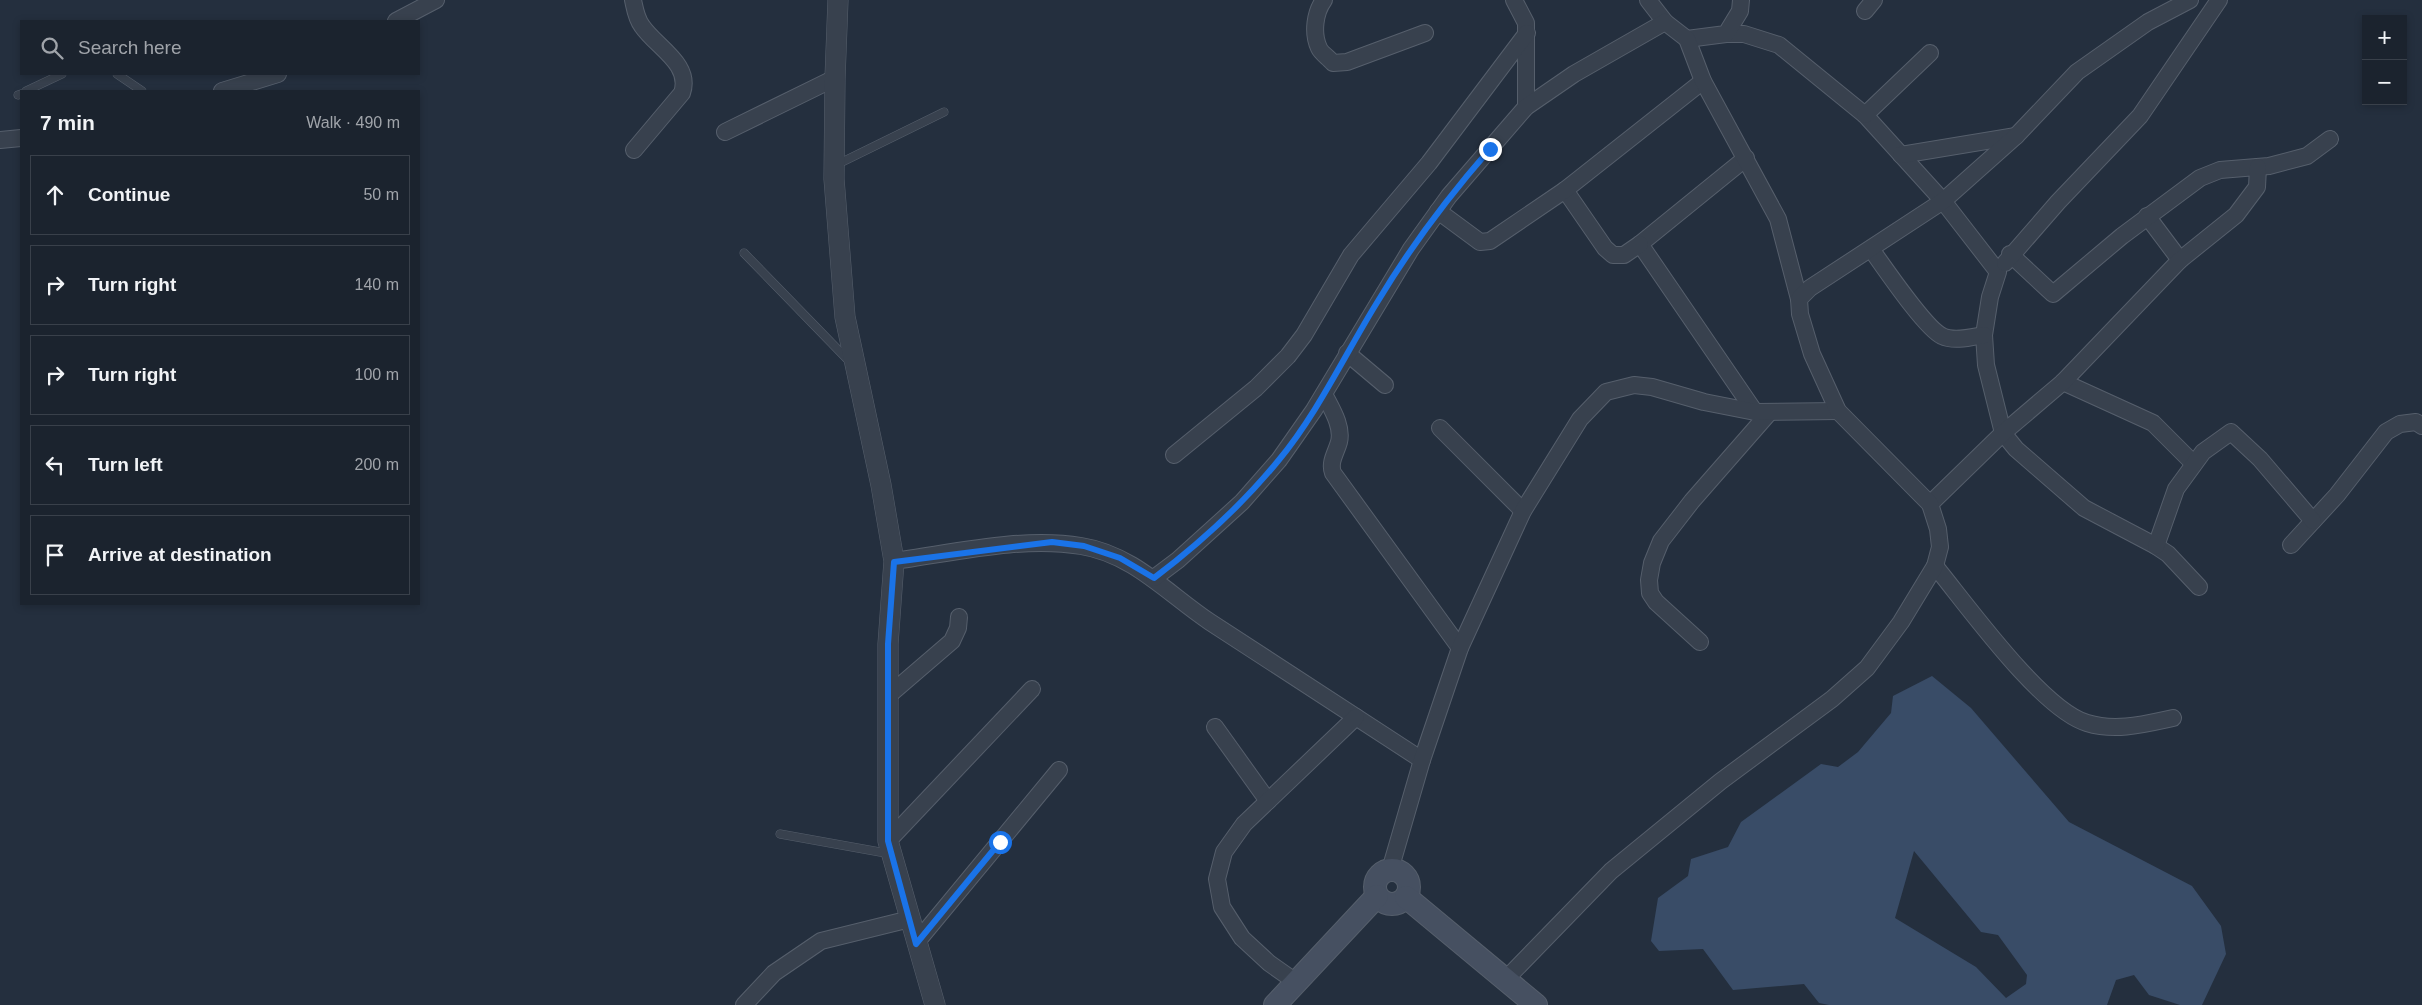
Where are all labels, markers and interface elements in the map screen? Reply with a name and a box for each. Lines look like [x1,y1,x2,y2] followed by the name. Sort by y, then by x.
[2362,15,2407,105] map controls
[2362,15,2407,60] button: +
[20,20,420,75] search box
[38,34,66,62] icon: search
[78,37,182,58] text: Search here
[2362,60,2407,105] button: −
[40,111,95,134] text: 7 min
[306,114,400,131] text: Walk · 490 m
[1479,138,1502,161] route end
[41,181,69,209] icon: ahead
[88,184,170,205] text: Continue
[363,186,399,203] text: 50 m
[41,271,69,299] icon: right
[88,274,176,295] text: Turn right
[355,276,399,293] text: 140 m
[41,361,69,389] icon: right
[88,364,176,385] text: Turn right
[355,366,399,383] text: 100 m
[41,451,69,479] icon: left
[88,454,163,475] text: Turn left
[355,456,399,473] text: 200 m
[41,541,69,569] icon: arrive
[88,544,272,565] text: Arrive at destination
[989,831,1012,854] route start

